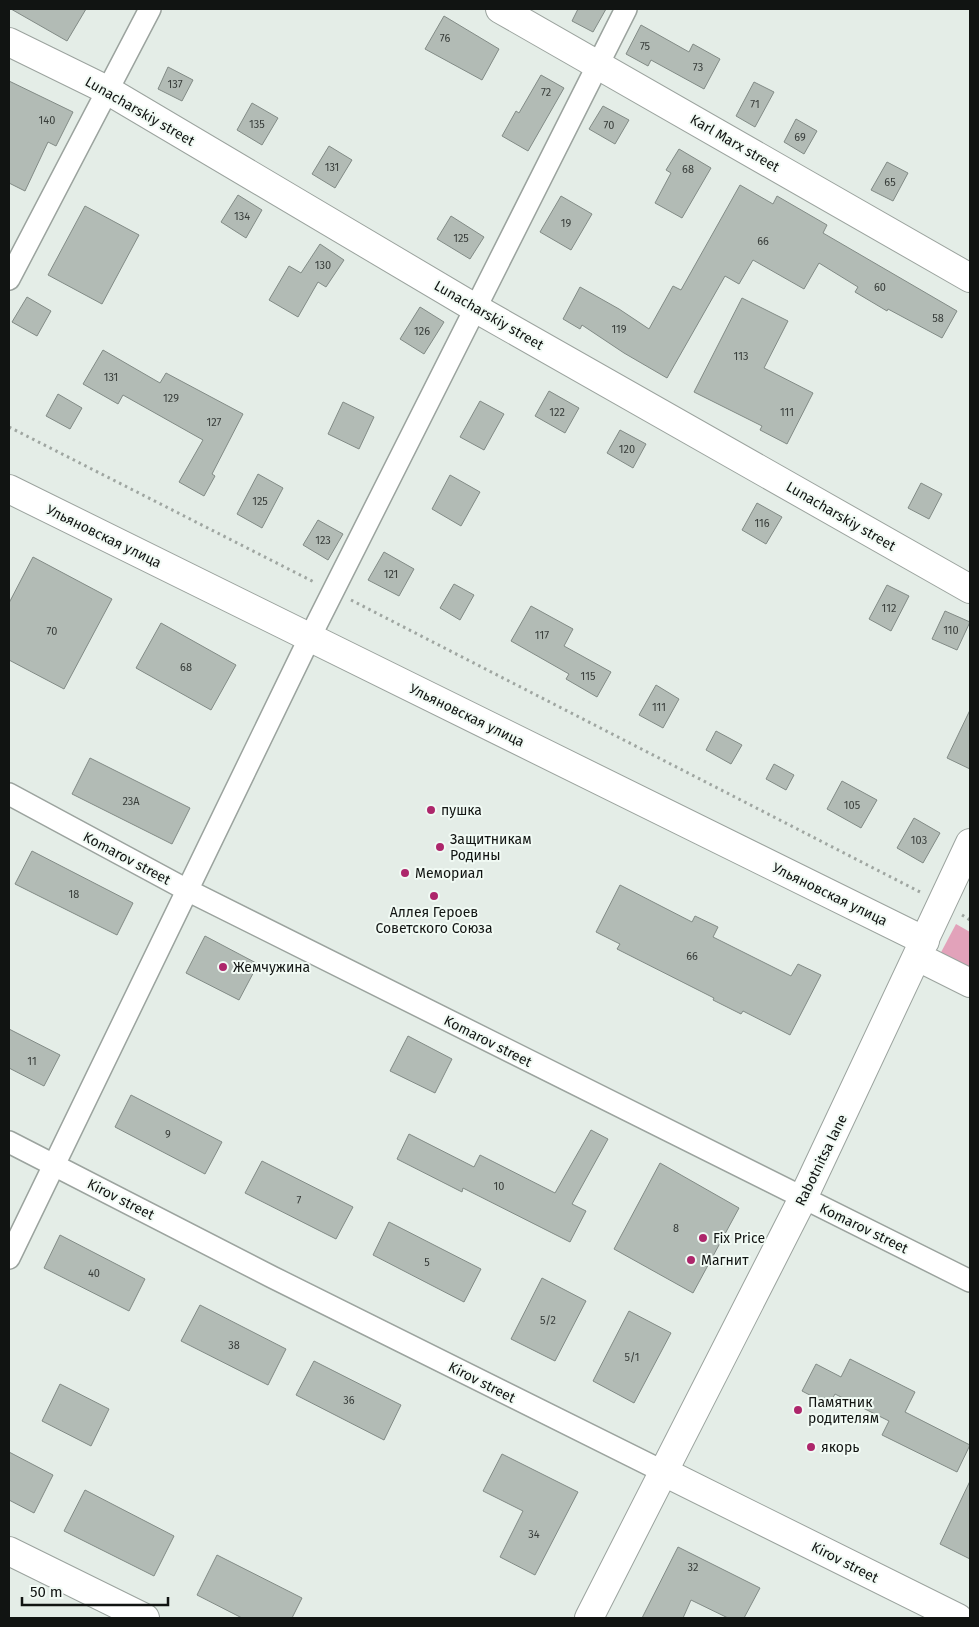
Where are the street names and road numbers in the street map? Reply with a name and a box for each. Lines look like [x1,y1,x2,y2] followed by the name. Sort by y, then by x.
[82,73,198,150] street label: Lunacharskiy street
[687,111,783,176] street label: Karl Marx street
[431,277,547,354] street label: Lunacharskiy street
[783,478,899,555] street label: Lunacharskiy street
[43,501,164,572] street label: Ульяновская улица
[406,680,527,751] street label: Ульяновская улица
[80,828,174,889] street label: Komarov street
[769,859,890,930] street label: Ульяновская улица
[441,1012,535,1071] street label: Komarov street
[792,1112,851,1209] street label: Rabotnitsa lane
[84,1175,158,1224] street label: Kirov street
[817,1200,912,1258] street label: Komarov street
[445,1358,519,1407] street label: Kirov street
[808,1538,882,1587] street label: Kirov street

